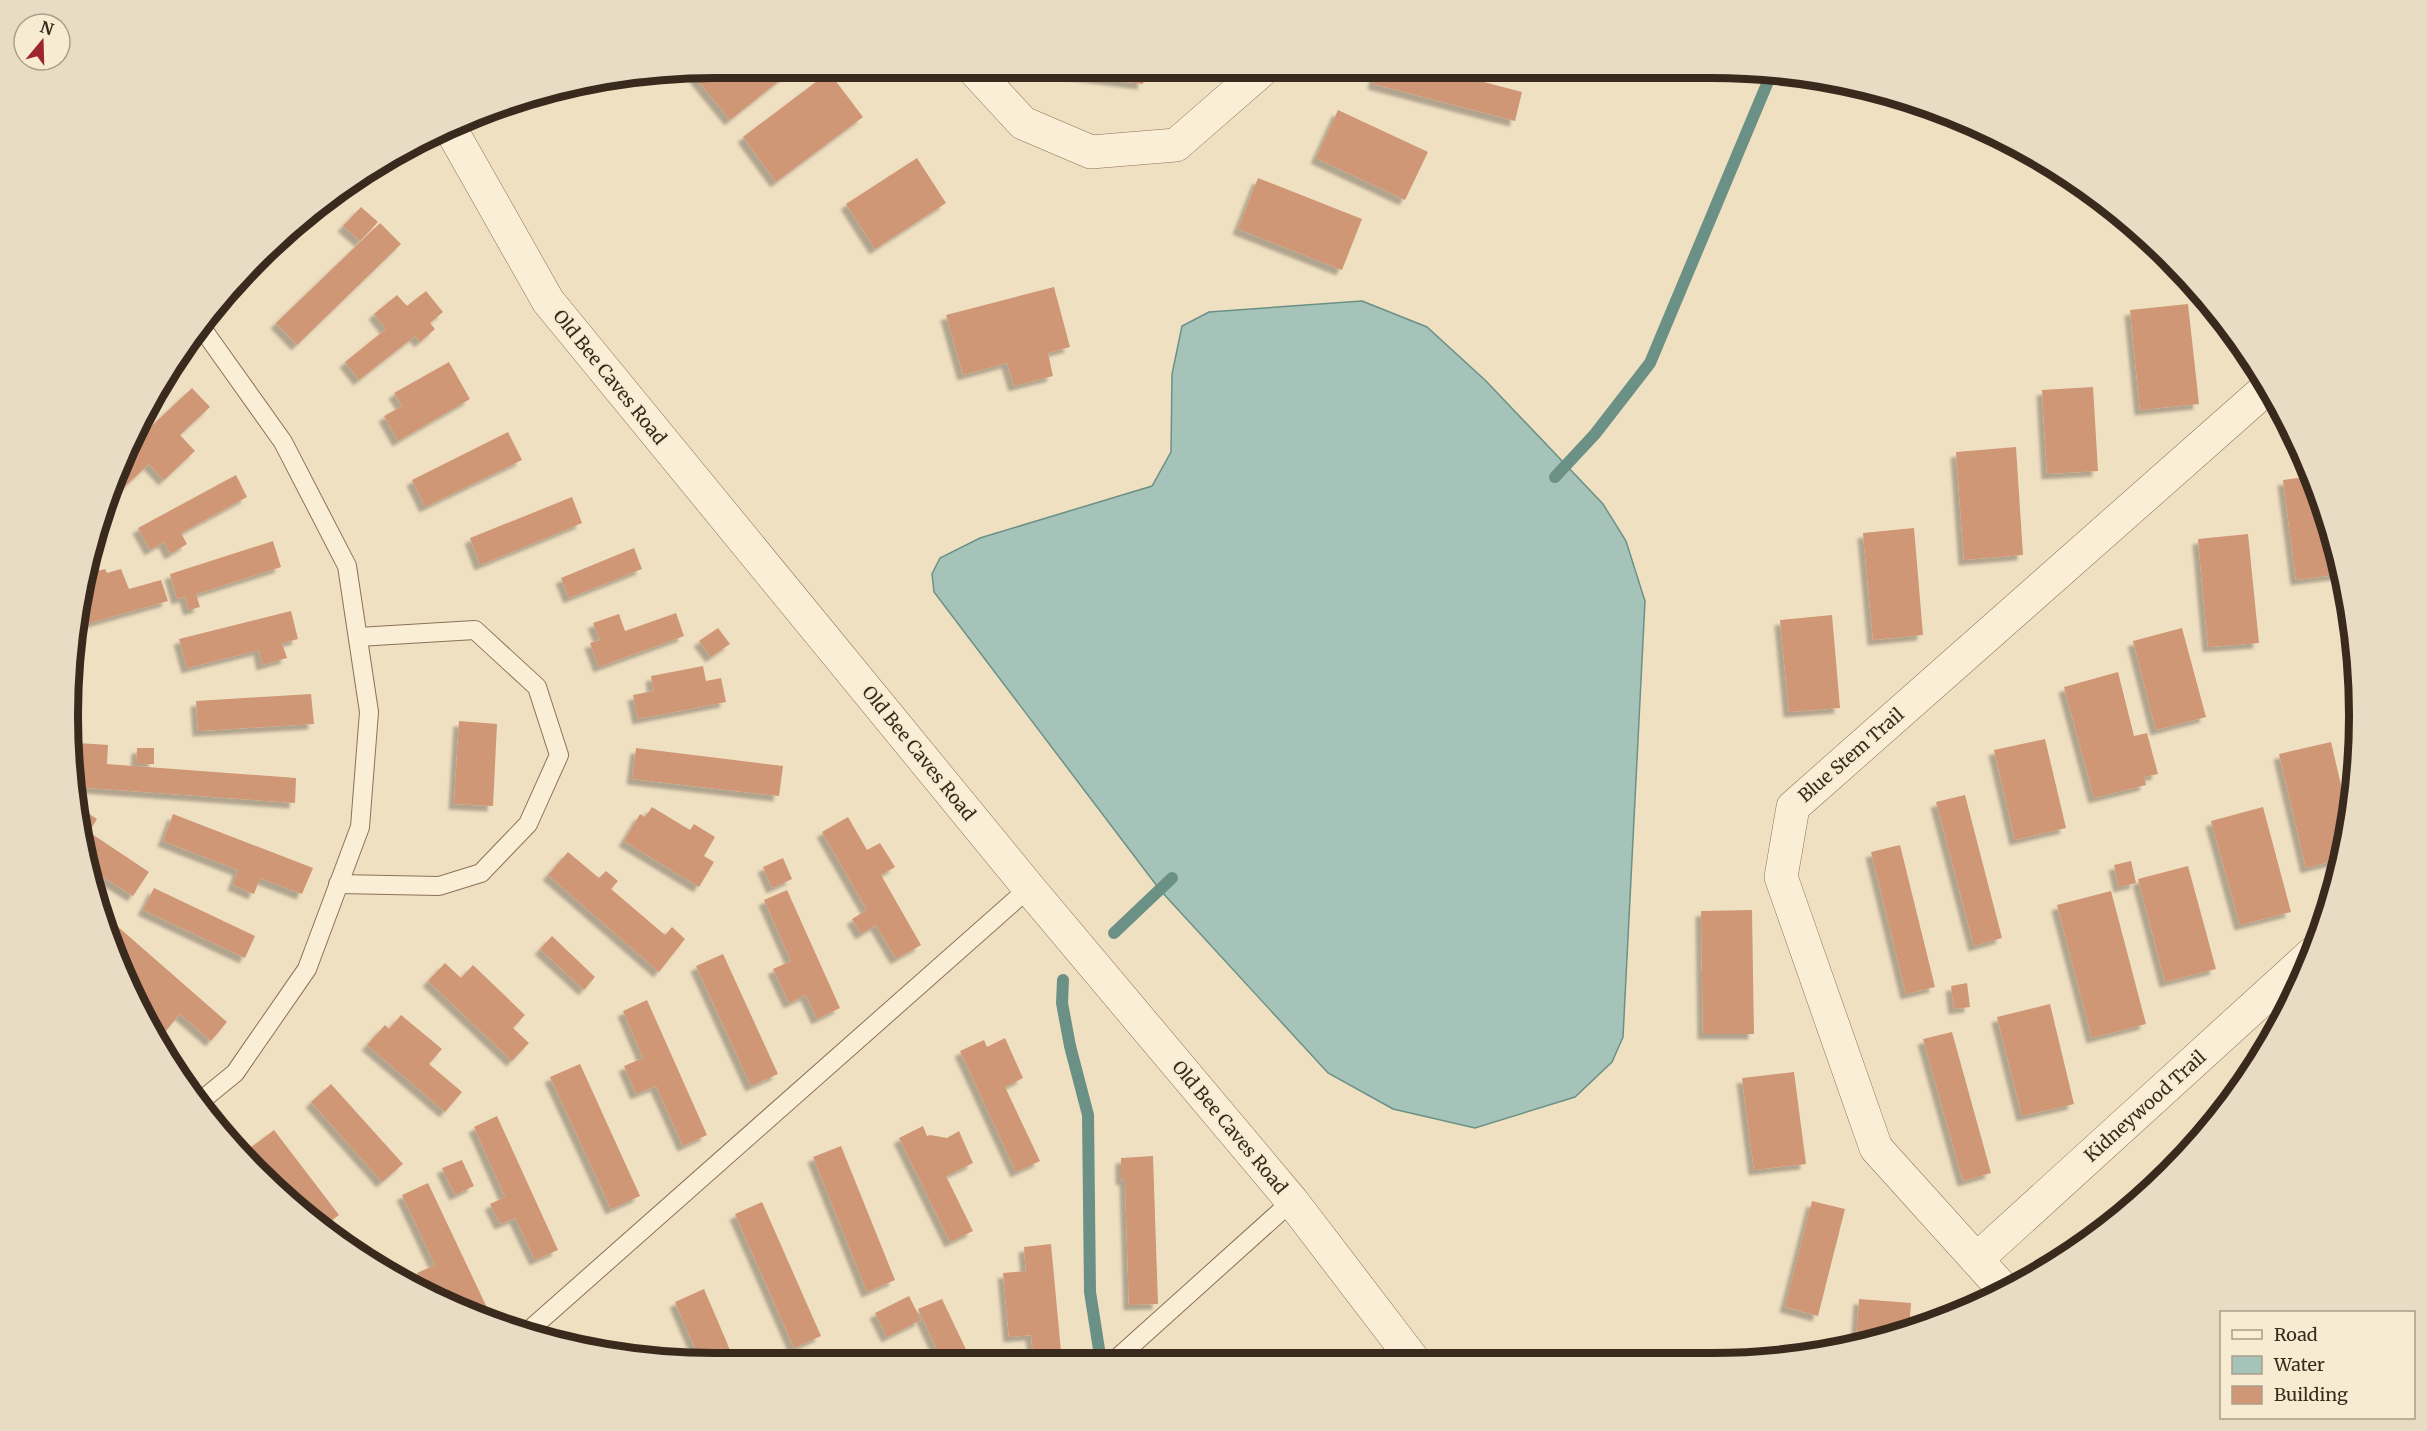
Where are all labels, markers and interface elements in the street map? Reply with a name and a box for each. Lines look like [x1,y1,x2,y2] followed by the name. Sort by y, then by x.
[12,12,72,72] north arrow
[38,16,56,39] text: N
[548,305,672,449] street label: Old Bee Caves Road
[857,681,981,825] street label: Old Bee Caves Road
[1793,703,1909,807] street label: Blue Stem Trail
[2079,1045,2211,1167] street label: Kidneywood Trail
[1167,1056,1293,1199] street label: Old Bee Caves Road
[2220,1311,2415,1419] legend
[2274,1323,2318,1346] text: Road
[2273,1353,2325,1376] text: Water
[2274,1383,2348,1406] text: Building

